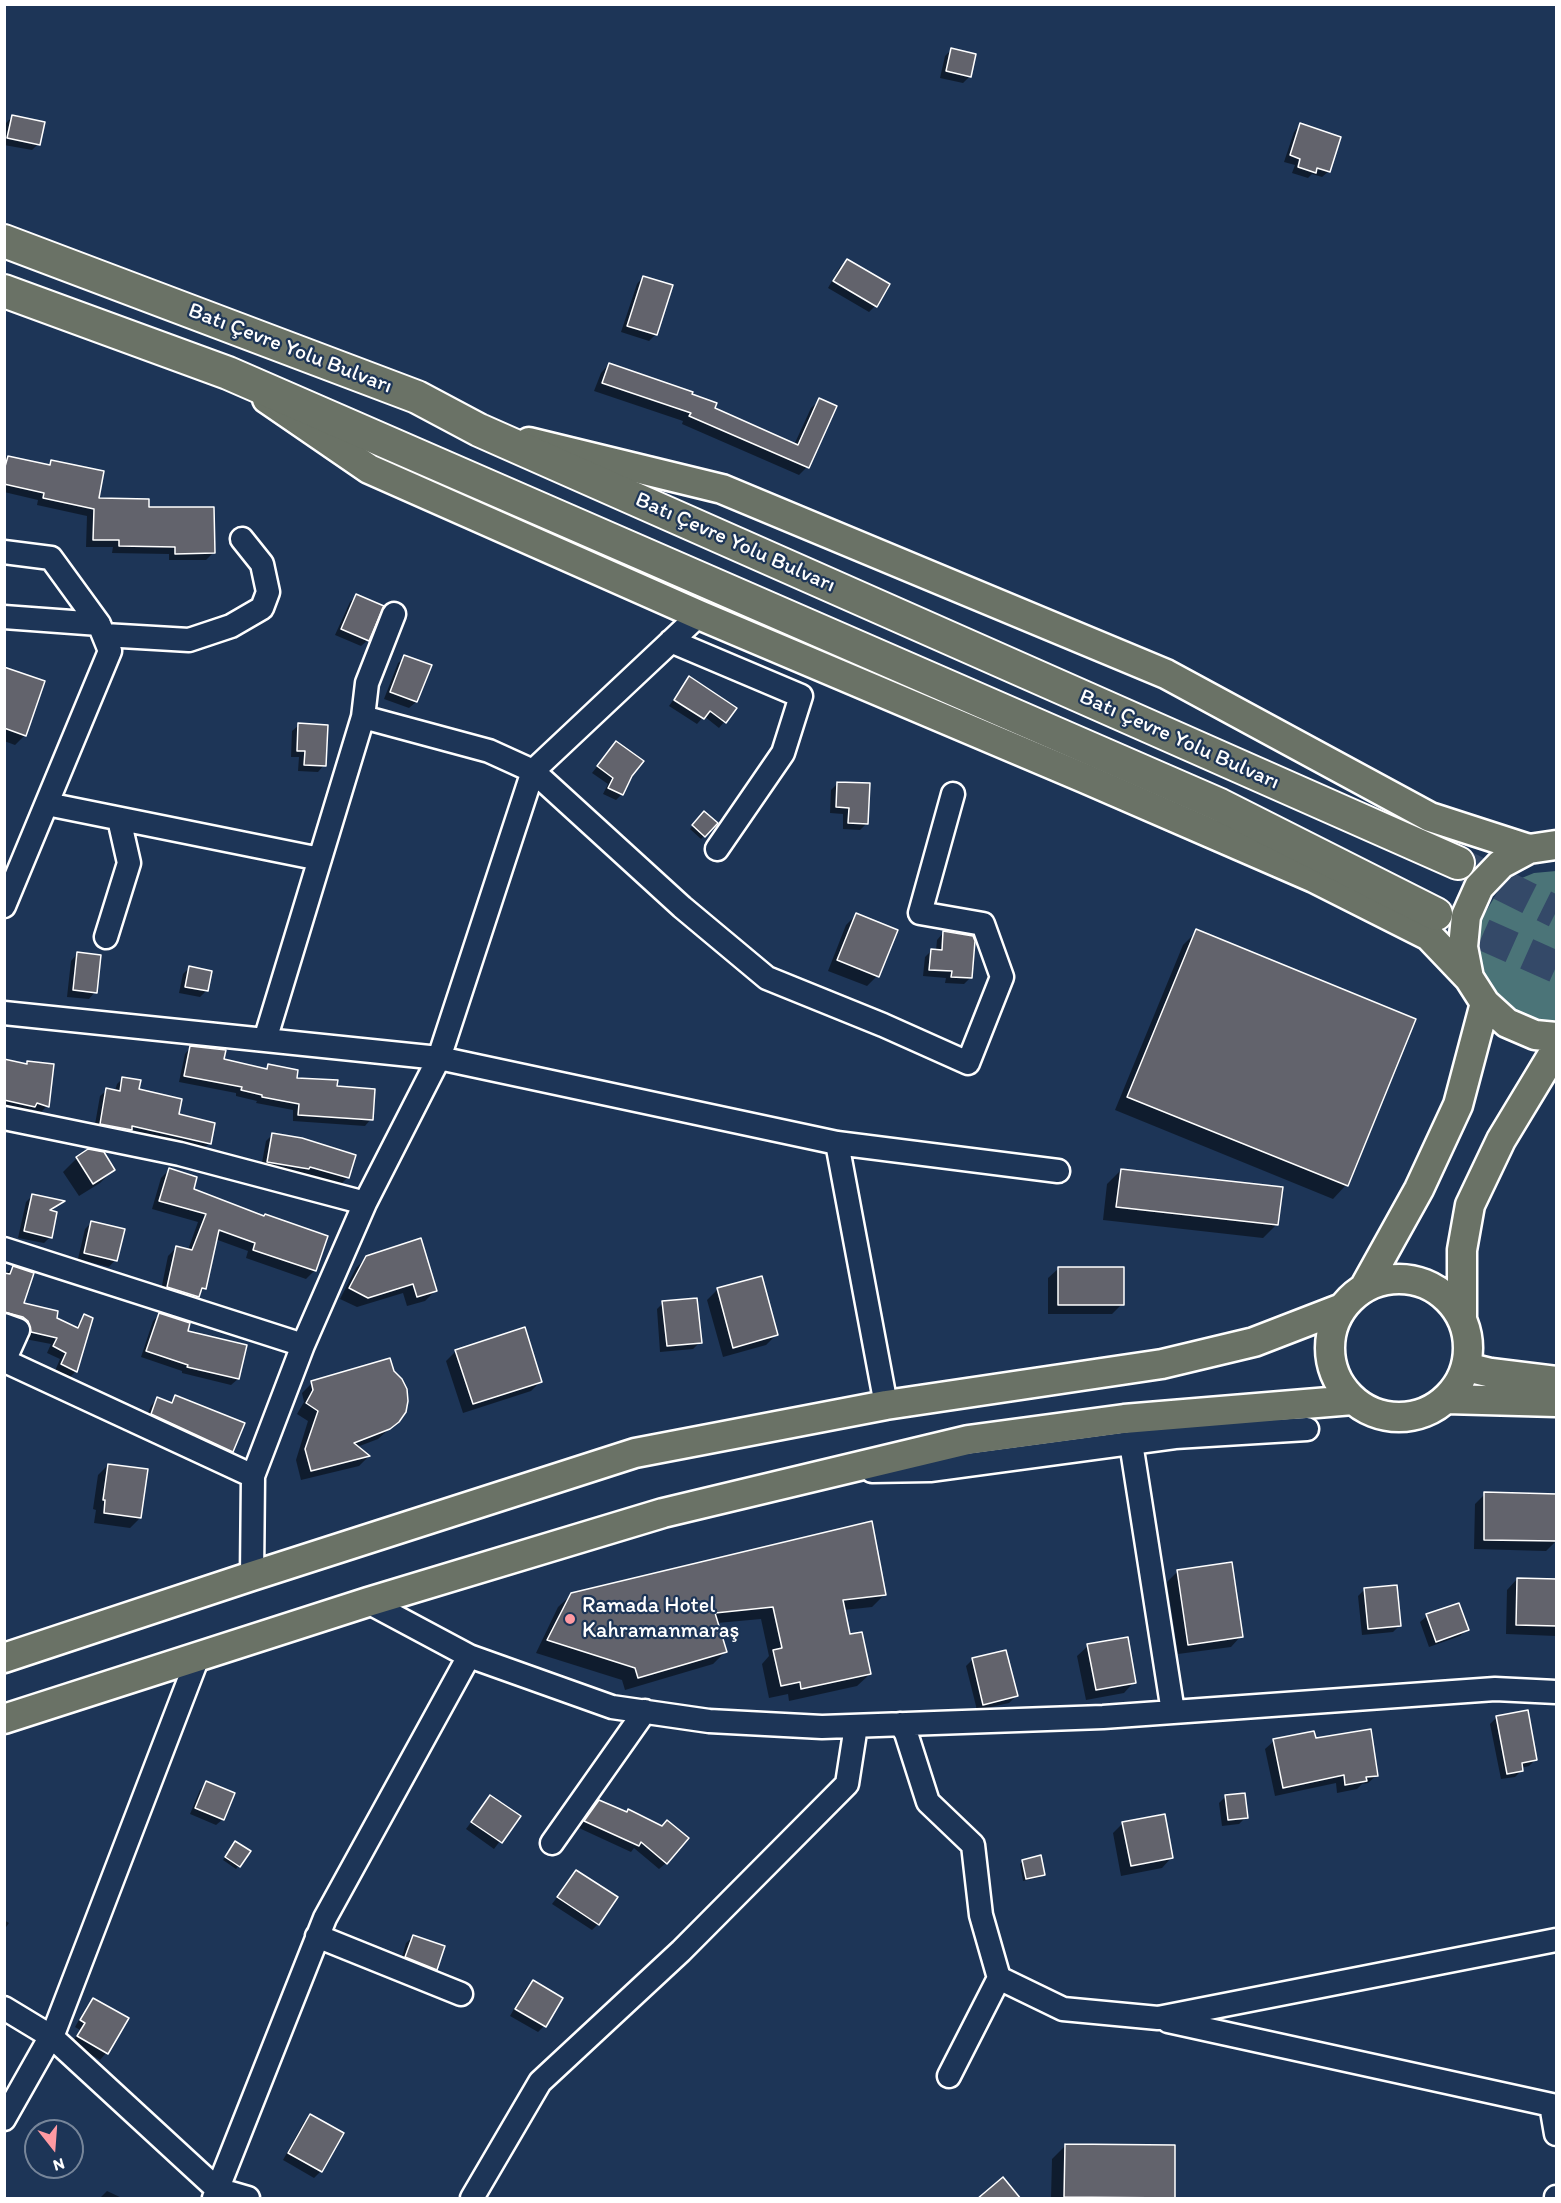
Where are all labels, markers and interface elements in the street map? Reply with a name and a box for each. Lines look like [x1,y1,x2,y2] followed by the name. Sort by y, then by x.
[184,298,396,400] street label: Batı Çevre Yolu Bulvarı
[631,487,839,599] street label: Batı Çevre Yolu Bulvarı
[1075,684,1283,796] street label: Batı Çevre Yolu Bulvarı
[582,1593,739,1645] place label: Ramada Hotel Kahramanmaraş
[563,1612,577,1626] marker: Ramada Hotel Kahramanmaraş
[24,2119,84,2179] north arrow
[51,2154,67,2175] text: N

